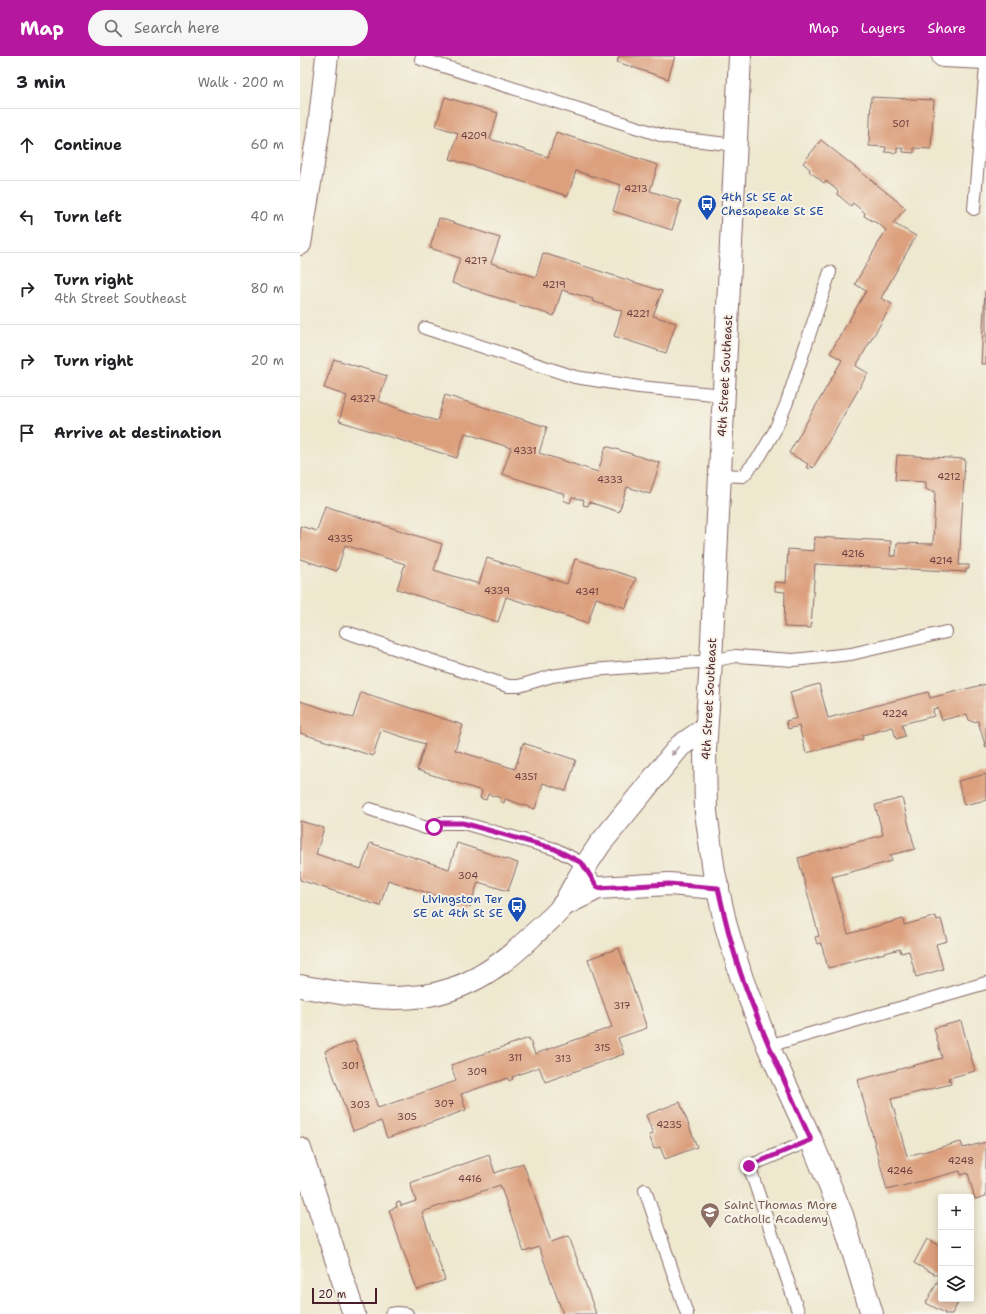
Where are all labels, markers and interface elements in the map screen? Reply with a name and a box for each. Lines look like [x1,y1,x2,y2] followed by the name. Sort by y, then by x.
[88,10,368,46] search box
[20,16,64,41] text: Map
[102,17,124,39] icon: search
[134,18,220,38] text: Search here
[809,19,839,37] text: Map
[861,19,905,37] text: Layers
[927,19,966,37] text: Share
[16,71,66,93] text: 3 min
[198,74,284,91] text: Walk · 200 m
[893,117,909,130] house number: 501
[461,129,487,142] house number: 4209
[16,134,38,156] icon: ahead
[54,135,122,155] text: Continue
[251,136,284,153] text: 60 m
[624,182,648,195] house number: 4213
[721,189,824,219] place label: 4th St SE at Chesapeake St SE
[696,193,718,221] bus stop icon: 4th St SE at Chesapeake St SE
[16,206,38,228] icon: left
[54,207,122,227] text: Turn left
[250,208,284,225] text: 40 m
[464,254,488,267] house number: 4217
[54,270,134,290] text: Turn right
[16,278,38,300] icon: right
[542,278,566,291] house number: 4219
[250,280,284,297] text: 80 m
[54,290,187,307] text: 4th Street Southeast
[626,307,650,320] house number: 4221
[714,314,736,438] street label: 4th Street Southeast
[16,350,38,372] icon: right
[54,351,134,371] text: Turn right
[251,352,284,369] text: 20 m
[350,392,376,405] house number: 4327
[16,422,38,444] icon: arrive
[54,423,222,443] text: Arrive at destination
[513,444,537,457] house number: 4331
[937,470,961,483] house number: 4212
[597,473,623,486] house number: 4333
[327,532,353,545] house number: 4335
[841,547,865,560] house number: 4216
[929,554,953,567] house number: 4214
[484,584,510,597] house number: 4339
[575,585,599,598] house number: 4341
[698,637,720,761] street label: 4th Street Southeast
[882,707,908,720] house number: 4224
[671,746,680,757] one-way arrow
[515,770,537,783] house number: 4351
[425,818,443,836] route start
[458,869,478,882] house number: 304
[413,891,503,921] place label: Livingston Ter SE at 4th St SE
[506,895,528,923] bus stop icon: Livingston Ter SE at 4th St SE
[613,999,631,1012] house number: 317
[594,1041,610,1054] house number: 315
[508,1051,522,1064] house number: 311
[554,1052,572,1065] house number: 313
[341,1059,359,1072] house number: 301
[467,1065,487,1078] house number: 309
[434,1097,454,1110] house number: 307
[350,1098,370,1111] house number: 303
[397,1110,417,1123] house number: 305
[656,1118,682,1131] house number: 4235
[948,1154,974,1167] house number: 4248
[740,1157,758,1175] route end
[887,1164,913,1177] house number: 4246
[458,1172,482,1185] house number: 4416
[938,1194,974,1302] map controls
[938,1194,974,1230] button: +
[724,1197,838,1227] place label: Saint Thomas More Catholic Academy
[699,1201,721,1229] school or university icon: Saint Thomas More Catholic Academy
[938,1230,974,1266] button: −
[938,1266,974,1302] button: layers
[312,1286,377,1305] scale bar
[318,1287,346,1302] text: 20 m

